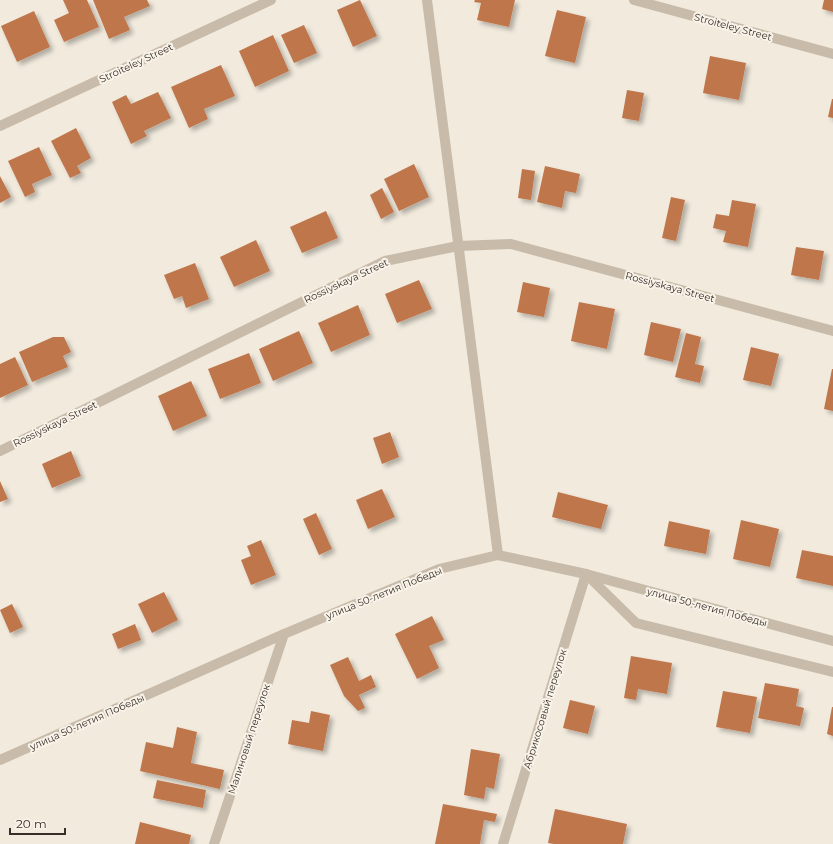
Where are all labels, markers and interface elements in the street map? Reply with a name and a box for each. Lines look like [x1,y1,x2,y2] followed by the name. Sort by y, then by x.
[693,10,773,44] street label: Stroiteley Street
[97,40,175,86] street label: Stroiteley Street
[302,256,390,306] street label: Rossiyskaya Street
[624,269,716,305] street label: Rossiyskaya Street
[11,398,99,450] street label: Rossiyskaya Street
[323,564,444,623] street label: улица 50-летия Победы
[644,584,769,629] street label: улица 50-летия Победы
[521,647,570,771] street label: Абрикосовый переулок
[225,682,273,796] street label: Малиновый переулок
[27,691,146,754] street label: улица 50-летия Победы
[10,810,65,836] scale bar
[16,816,47,831] text: 20 m

